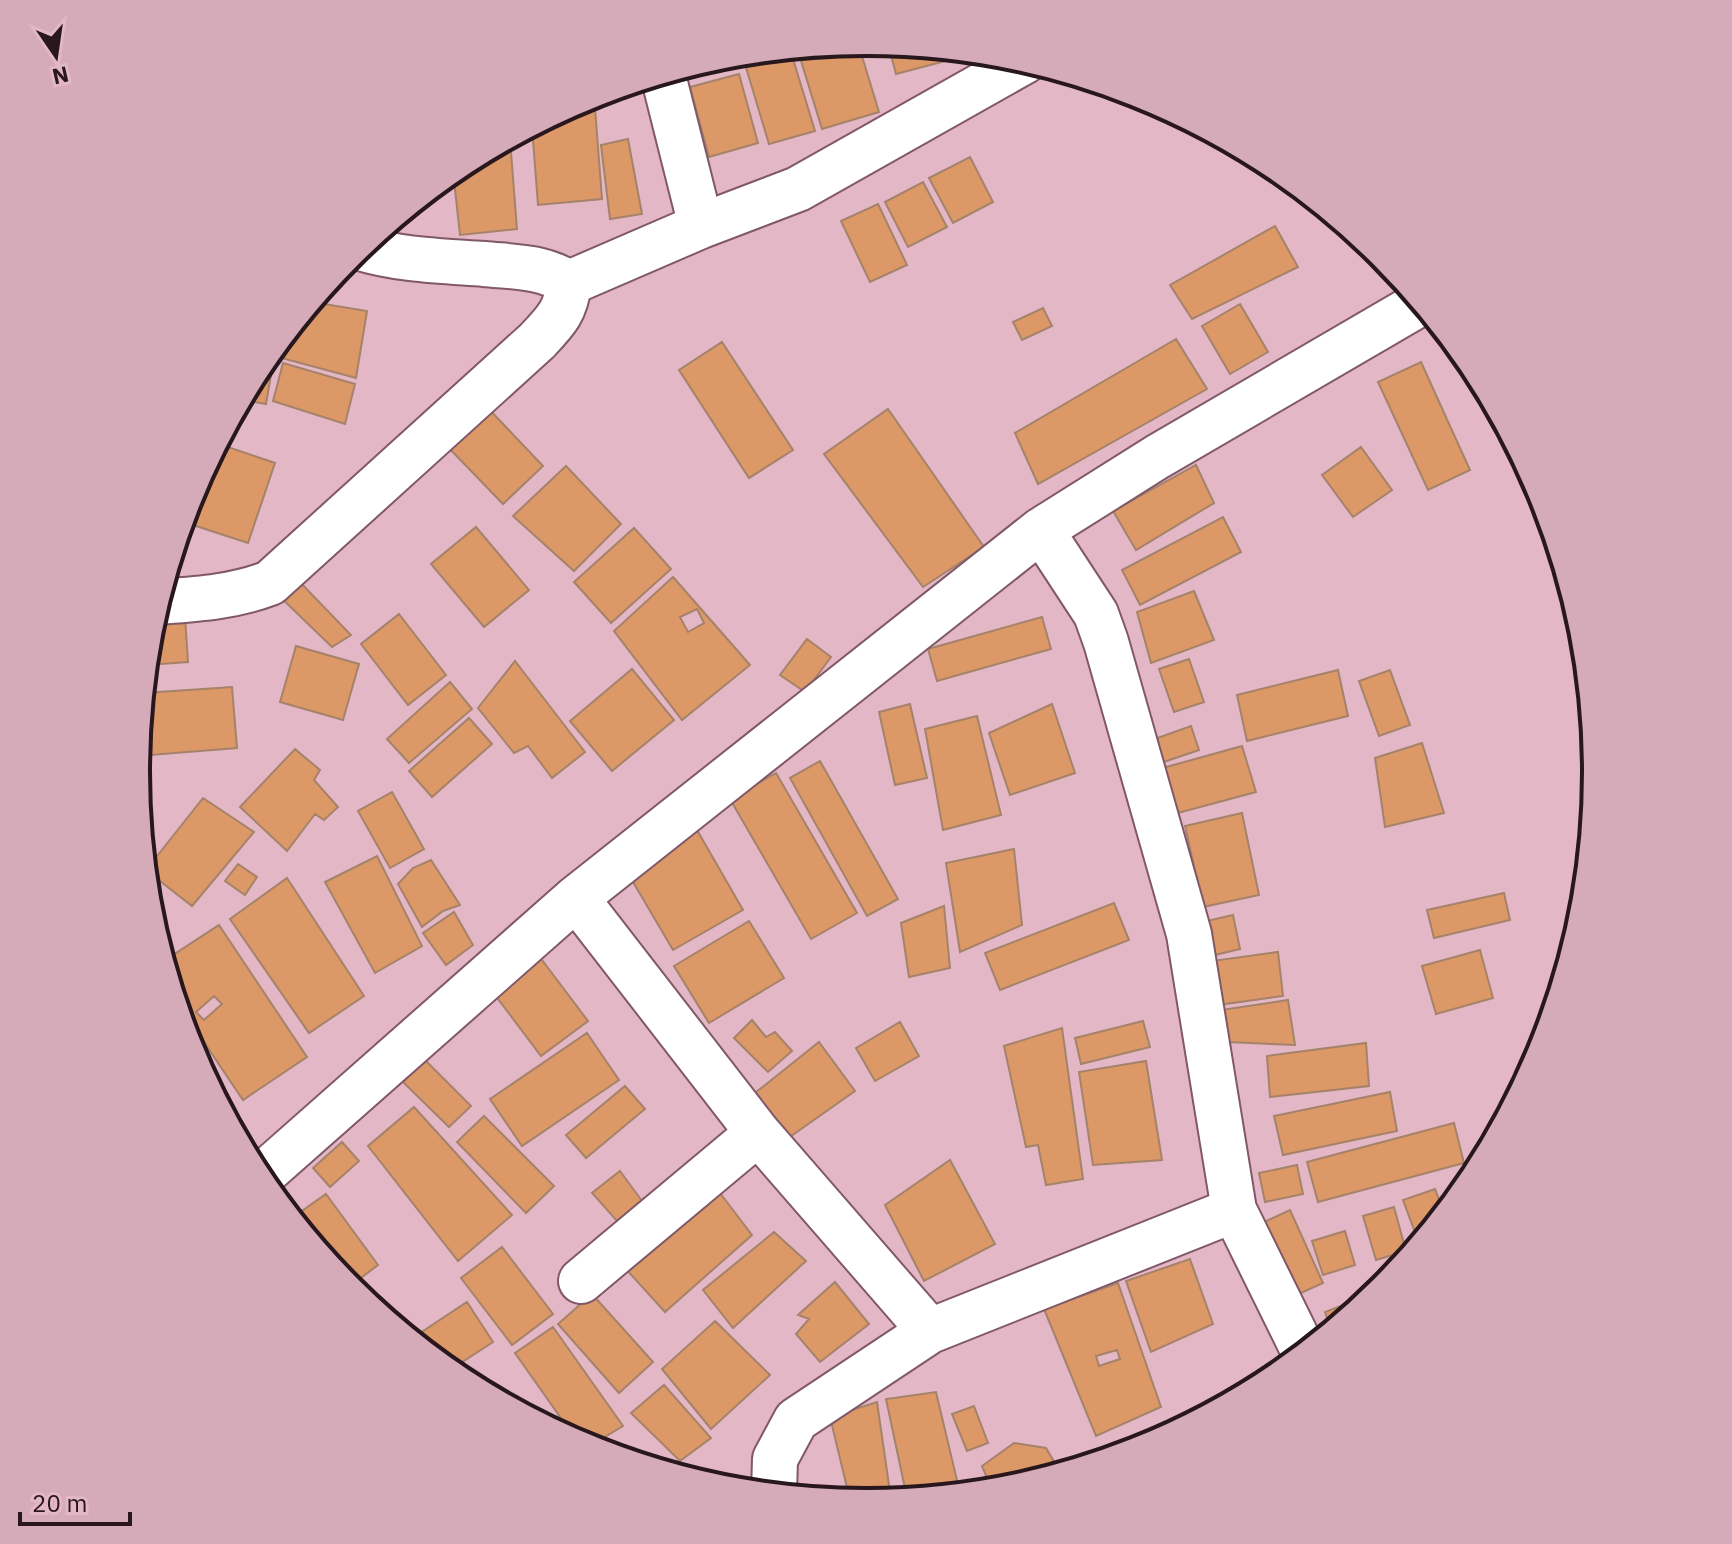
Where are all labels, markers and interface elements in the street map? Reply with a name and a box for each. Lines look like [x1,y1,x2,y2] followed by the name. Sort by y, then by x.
[16,16,96,96] north arrow
[50,60,72,92] text: N
[20,1476,130,1526] scale bar
[32,1487,87,1519] text: 20 m

